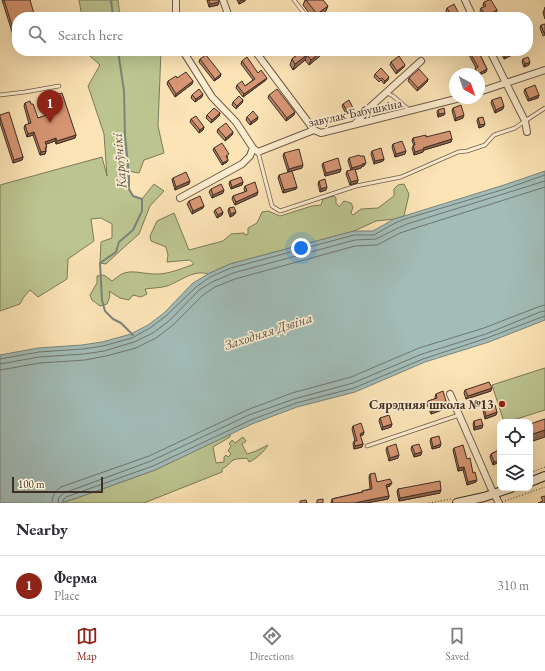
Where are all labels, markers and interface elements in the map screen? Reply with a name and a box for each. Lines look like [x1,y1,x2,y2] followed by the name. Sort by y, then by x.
[12,12,533,56] search box
[26,23,48,45] icon: search
[58,25,123,44] text: Search here
[449,68,485,104] north arrow
[37,90,63,123] pin: 1
[307,94,404,131] street label: завулак Бабушкіна
[108,132,130,190] water label: Кароўнікі
[291,238,311,258] your location
[222,308,315,354] water label: Заходняя Дзвіна
[369,396,494,413] place label: Сярэдняя школа №13
[497,399,507,409] marker: Сярэдняя школа №13
[497,419,533,491] map controls
[497,419,533,455] button: locate
[497,455,533,491] button: layers
[12,475,103,494] scale bar
[18,477,45,491] text: 100 m
[16,518,68,540] text: Nearby
[54,568,97,587] text: Ферма
[26,577,32,594] text: 1
[498,577,529,594] text: 310 m
[54,587,80,604] text: Place
[76,625,98,663] tab: Map
[250,625,294,663] tab: Directions
[446,625,469,663] tab: Saved

